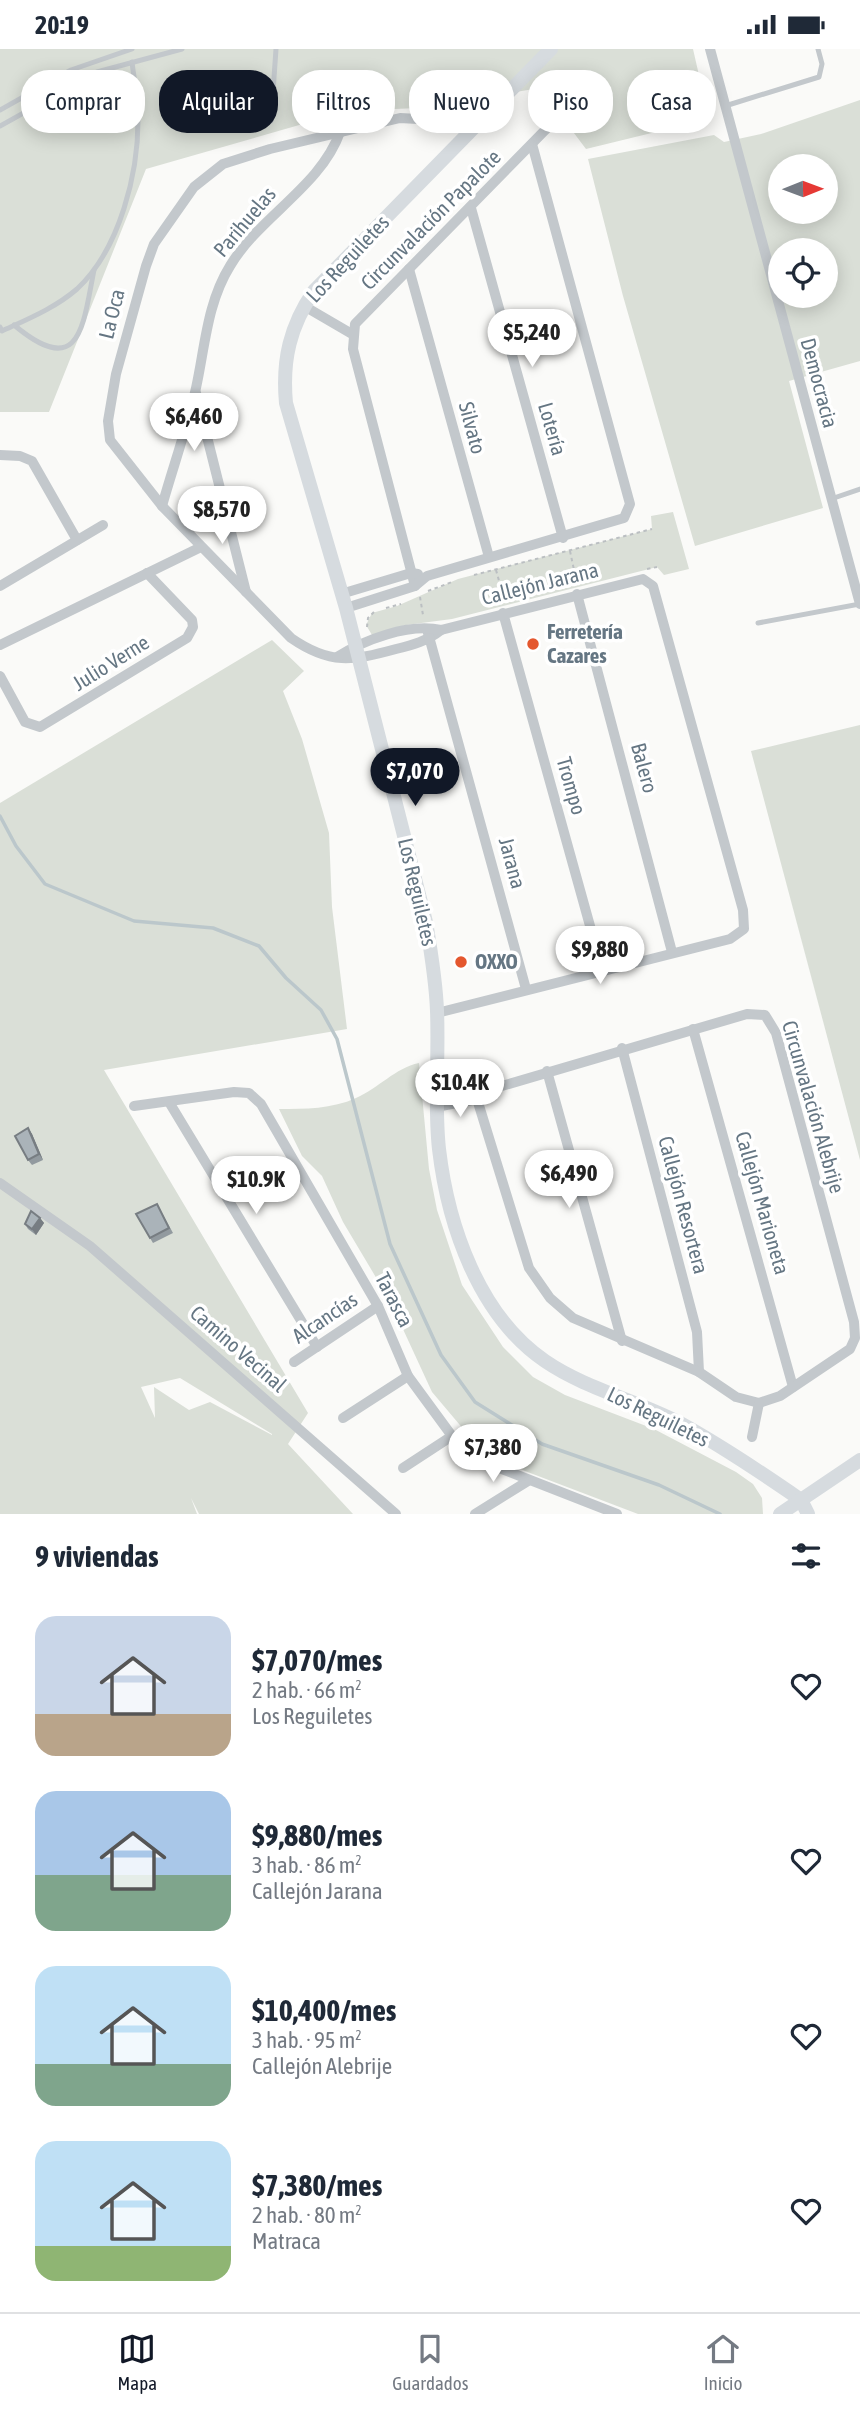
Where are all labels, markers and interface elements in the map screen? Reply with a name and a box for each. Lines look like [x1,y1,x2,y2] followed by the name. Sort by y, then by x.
[35,10,89,40] text: 20:19
[21,70,145,133] chip: Comprar
[159,70,278,133] chip: Alquilar
[292,70,395,133] chip: Filtros
[409,70,514,133] chip: Nuevo
[528,70,613,133] chip: Piso
[627,70,716,133] chip: Casa
[355,144,505,294] street label: Circunvalación Papalote
[768,154,838,224] north arrow
[768,154,838,308] map controls
[208,182,280,261] street label: Parihuelas
[301,210,394,307] street label: Los Reguiletes
[768,238,838,308] button: locate
[93,286,129,341] street label: La Oca
[475,309,589,369] pin: $5,240
[504,319,561,345] text: $5,240
[796,335,843,430] street label: Democracia
[137,393,251,453] pin: $6,460
[455,399,491,456] street label: Silvato
[534,399,572,458] street label: Lotería
[166,403,223,429] text: $6,460
[165,487,279,546] pin: $8,570
[194,496,251,522] text: $8,570
[479,557,601,609] street label: Callejón Jarana
[547,619,623,667] place label: Ferretería Cazares
[68,629,153,695] street label: Julio Verne
[525,636,541,652] marker: Ferretería Cazares
[627,740,663,795] street label: Balero
[358,749,472,808] pin: $7,070
[552,754,592,817] street label: Trompo
[387,758,444,784] text: $7,070
[394,835,442,948] street label: Los Reguiletes
[495,835,531,891] street label: Jarana
[543,927,657,986] pin: $9,880
[572,936,629,962] text: $9,880
[475,949,518,973] place label: OXXO
[453,954,469,970] marker: OXXO
[778,1018,850,1196] street label: Circunvalación Alebrije
[403,1059,517,1119] pin: $10.4K
[431,1069,489,1095] text: $10.4K
[731,1128,795,1277] street label: Callejón Marioneta
[654,1133,714,1276] street label: Callejón Resortera
[512,1151,626,1210] pin: $6,490
[199,1157,313,1216] pin: $10.9K
[541,1160,598,1186] text: $6,490
[227,1166,285,1192] text: $10.9K
[371,1268,419,1331] street label: Tarasca
[287,1287,361,1348] street label: Alcancías
[186,1300,292,1397] street label: Camino Vecinal
[604,1381,713,1451] street label: Los Reguiletes
[436,1425,550,1484] pin: $7,380
[465,1434,522,1460] text: $7,380
[787,1537,825,1575] icon: filters
[35,1539,159,1573] text: 9 viviendas
[252,1643,382,1677] text: $7,070/mes
[91,1644,175,1728] icon: home
[787,1667,825,1705] icon: heart
[252,1677,362,1703] text: 2 hab. · 66 m²
[252,1703,372,1729] text: Los Reguiletes
[252,1818,382,1852] text: $9,880/mes
[91,1819,175,1903] icon: home
[787,1842,825,1880] icon: heart
[252,1852,362,1878] text: 3 hab. · 86 m²
[252,1878,383,1904] text: Callejón Jarana
[252,1993,396,2027] text: $10,400/mes
[91,1994,175,2078] icon: home
[787,2017,825,2055] icon: heart
[252,2027,362,2053] text: 3 hab. · 95 m²
[252,2053,392,2079] text: Callejón Alebrije
[252,2168,382,2202] text: $7,380/mes
[91,2169,175,2253] icon: home
[787,2192,825,2230] icon: heart
[252,2202,362,2228] text: 2 hab. · 80 m²
[252,2228,321,2254] text: Matraca
[118,2330,157,2394] tab: Mapa
[392,2330,468,2394] tab: Guardados
[704,2330,742,2394] tab: Inicio

